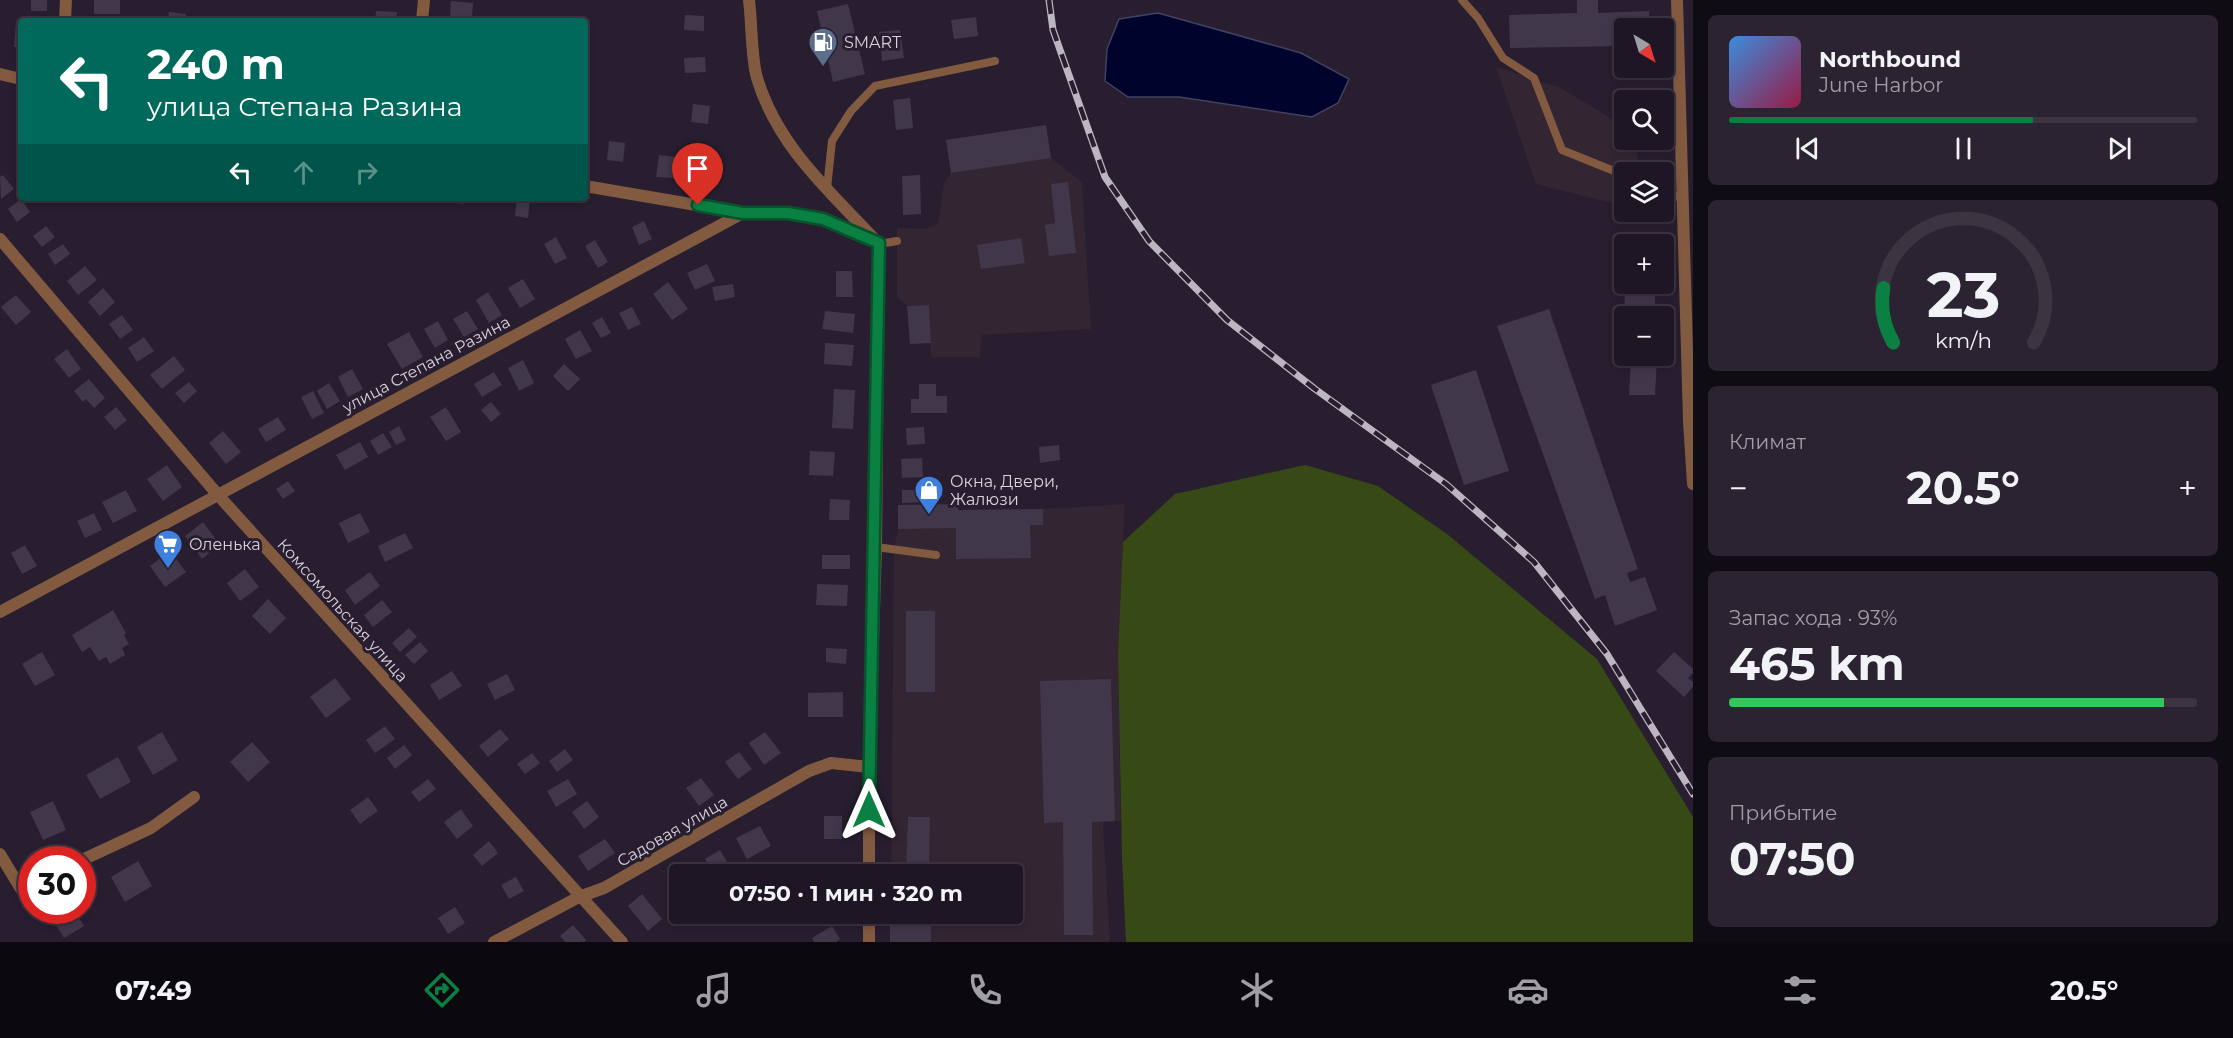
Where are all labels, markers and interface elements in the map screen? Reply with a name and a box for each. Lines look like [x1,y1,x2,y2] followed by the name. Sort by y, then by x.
[1614,18,1674,78] north arrow
[1614,18,1674,366] map controls
[807,26,839,68] fuel station icon: SMART
[844,33,902,52] place label: SMART
[147,38,285,90] text: 240 m
[48,42,126,120] icon: left
[1819,46,1961,73] text: Northbound
[1819,73,1943,97] text: June Harbor
[147,90,463,123] text: улица Степана Разина
[1614,90,1674,150] button: search
[1791,132,1824,165] icon: previous
[1947,132,1980,165] icon: pause
[2103,132,2136,165] icon: next
[672,143,723,205] pin
[681,152,714,185] icon: arrive
[224,156,257,189] icon: left
[287,156,320,189] icon: ahead
[350,156,383,189] icon: right
[1614,162,1674,222] button: layers
[1614,234,1674,294] button: +
[1926,257,2000,333] text: 23
[1614,306,1674,366] button: −
[338,312,513,417] street label: улица Степана Разина
[1934,327,1992,353] text: km/h
[1729,430,1806,454] text: Климат
[1906,460,2020,515] text: 20.5°
[1729,468,1748,508] text: −
[2178,468,2197,508] text: +
[950,472,1058,509] place label: Окна, Двери, Жалюзи
[913,474,945,516] shop icon: Окна, Двери, Жалюзи
[152,528,184,570] supermarket icon: Оленька
[189,535,261,554] place label: Оленька
[273,535,412,686] street label: Комсомольская улица
[1729,606,1897,630] text: Запас хода · 93%
[1729,636,1905,691] text: 465 km
[837,778,901,842] position arrow
[614,792,731,871] street label: Садовая улица
[1729,801,1837,825] text: Прибытие
[1729,831,1856,886] text: 07:50
[18,846,96,924] speed limit sign: 30
[729,880,963,907] text: 07:50 · 1 мин · 320 m
[421,969,463,1011] icon: directions
[693,969,735,1011] icon: music
[964,969,1006,1011] icon: phone
[1236,969,1278,1011] icon: climate
[1507,969,1549,1011] icon: car
[1779,969,1821,1011] icon: filters
[115,974,192,1007] text: 07:49
[2050,974,2118,1007] text: 20.5°

